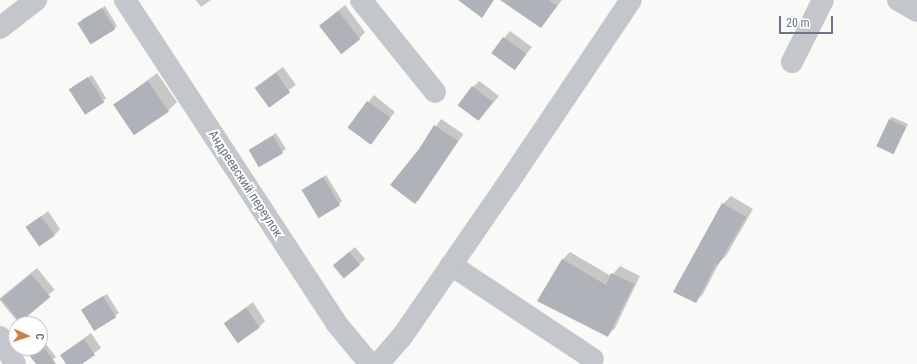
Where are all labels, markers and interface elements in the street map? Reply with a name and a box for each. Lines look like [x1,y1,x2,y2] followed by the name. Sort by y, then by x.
[781,8,835,34] scale bar
[786,16,810,30] text: 20 m
[205,128,285,240] street label: Андреевский переулок
[8,316,48,356] north arrow
[33,333,46,340] text: С

